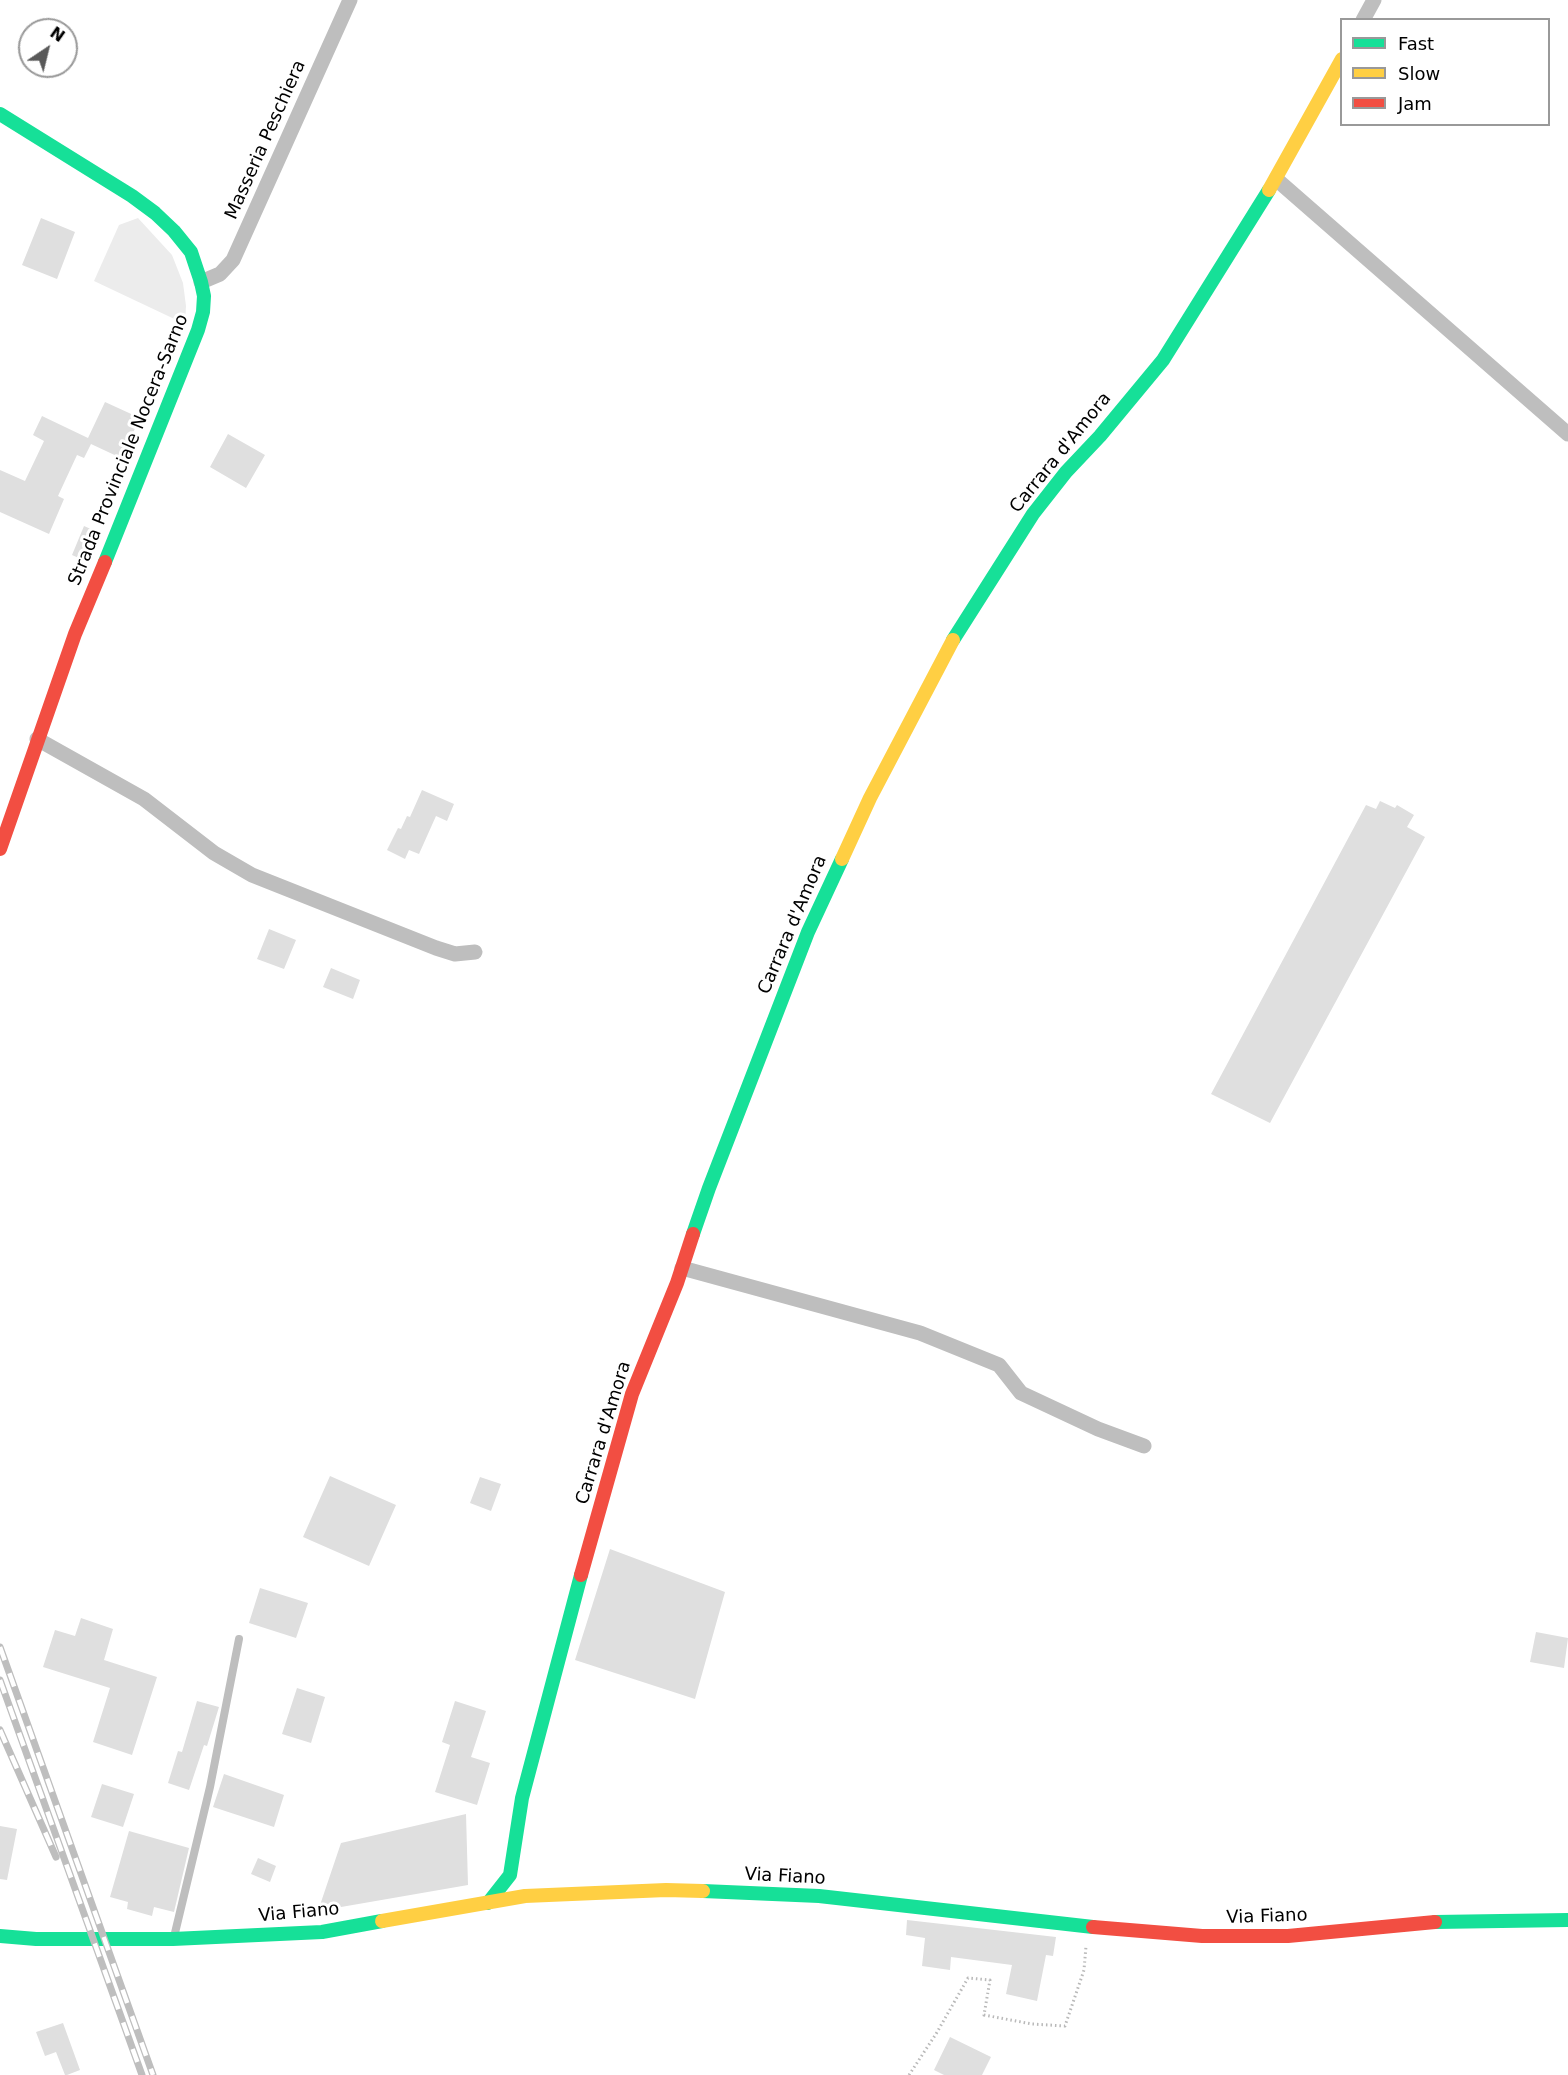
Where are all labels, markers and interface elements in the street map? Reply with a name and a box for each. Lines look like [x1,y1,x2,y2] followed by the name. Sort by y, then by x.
[18,18,78,78] north arrow
[1340,18,1550,126] legend
[47,23,68,46] text: N
[1398,33,1434,54] text: Fast
[221,57,311,223] street label: Masseria Peschiera
[1398,63,1440,84] text: Slow
[1398,93,1432,114] text: Jam
[65,311,193,589] street label: Strada Provinciale Nocera-Sarno
[1006,388,1116,518] street label: Carrara d'Amora
[754,852,832,998] street label: Carrara d'Amora
[572,1359,636,1507] street label: Carrara d'Amora
[744,1864,826,1890] street label: Via Fiano
[258,1899,340,1927] street label: Via Fiano
[1226,1905,1308,1929] street label: Via Fiano

